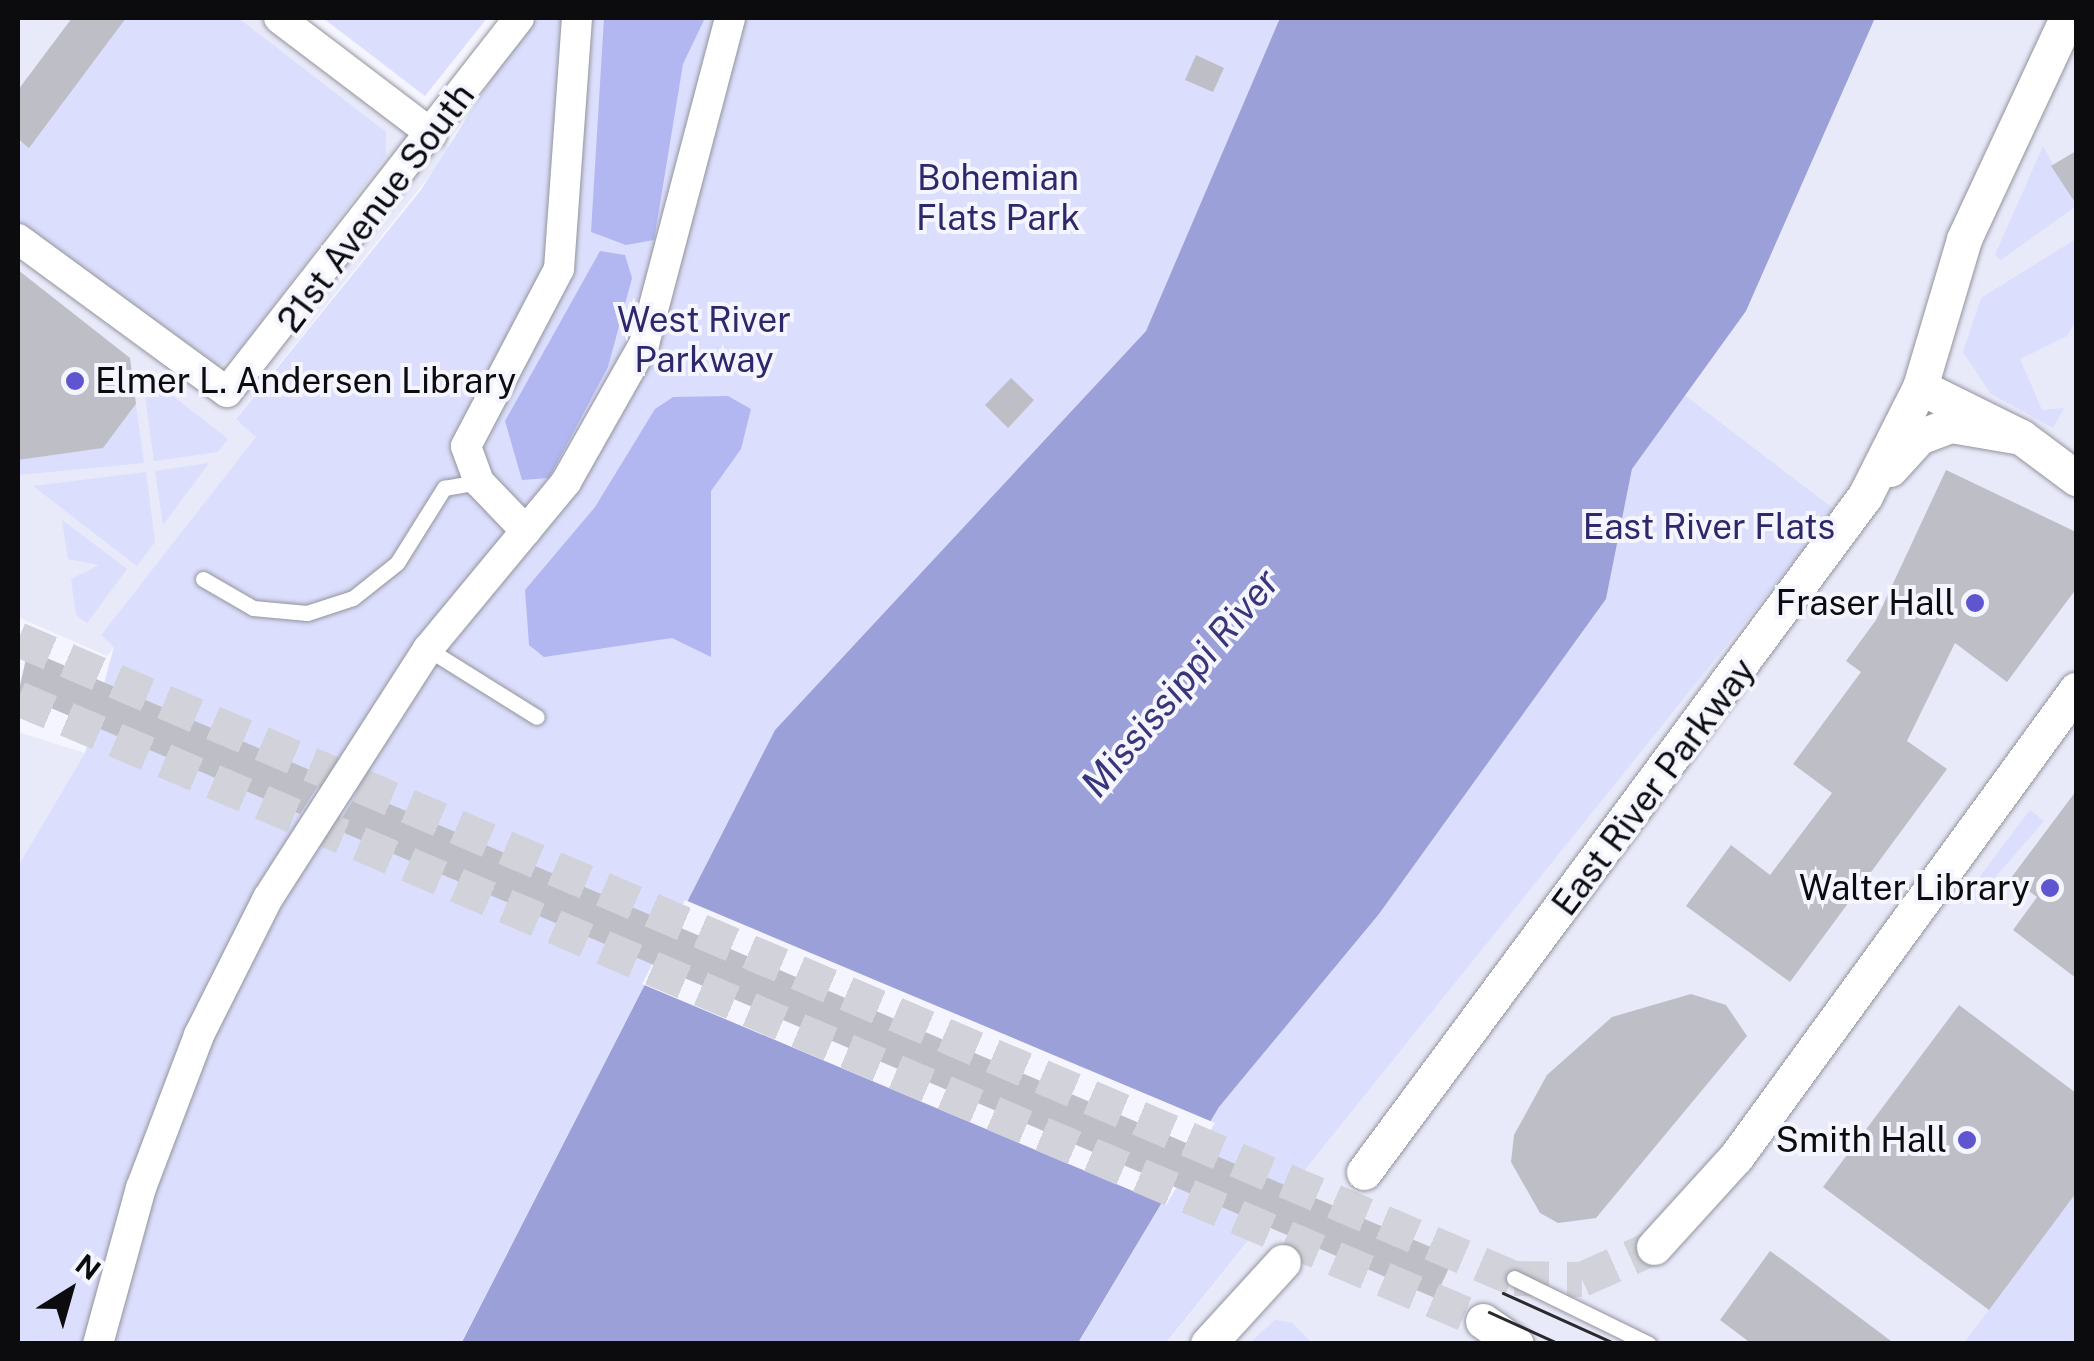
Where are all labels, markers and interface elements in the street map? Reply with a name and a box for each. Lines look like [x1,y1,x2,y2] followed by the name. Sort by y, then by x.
[269,75,483,341] street label: 21st Avenue South
[916,157,1080,239] park label: Bohemian Flats Park
[617,299,791,381] park label: West River Parkway
[95,360,517,402] place label: Elmer L. Andersen Library
[64,370,86,392] marker: Elmer L. Andersen Library
[1583,506,1835,548] park label: East River Flats
[1071,560,1289,806] water label: Mississippi River
[1776,582,1955,624] place label: Fraser Hall
[1964,592,1986,614] marker: Fraser Hall
[1544,650,1764,924] street label: East River Parkway
[1799,867,2030,909] place label: Walter Library
[2039,877,2061,899] marker: Walter Library
[1776,1119,1947,1161] place label: Smith Hall
[1956,1129,1978,1151] marker: Smith Hall
[20,1241,120,1341] north arrow
[70,1247,107,1286] text: N

